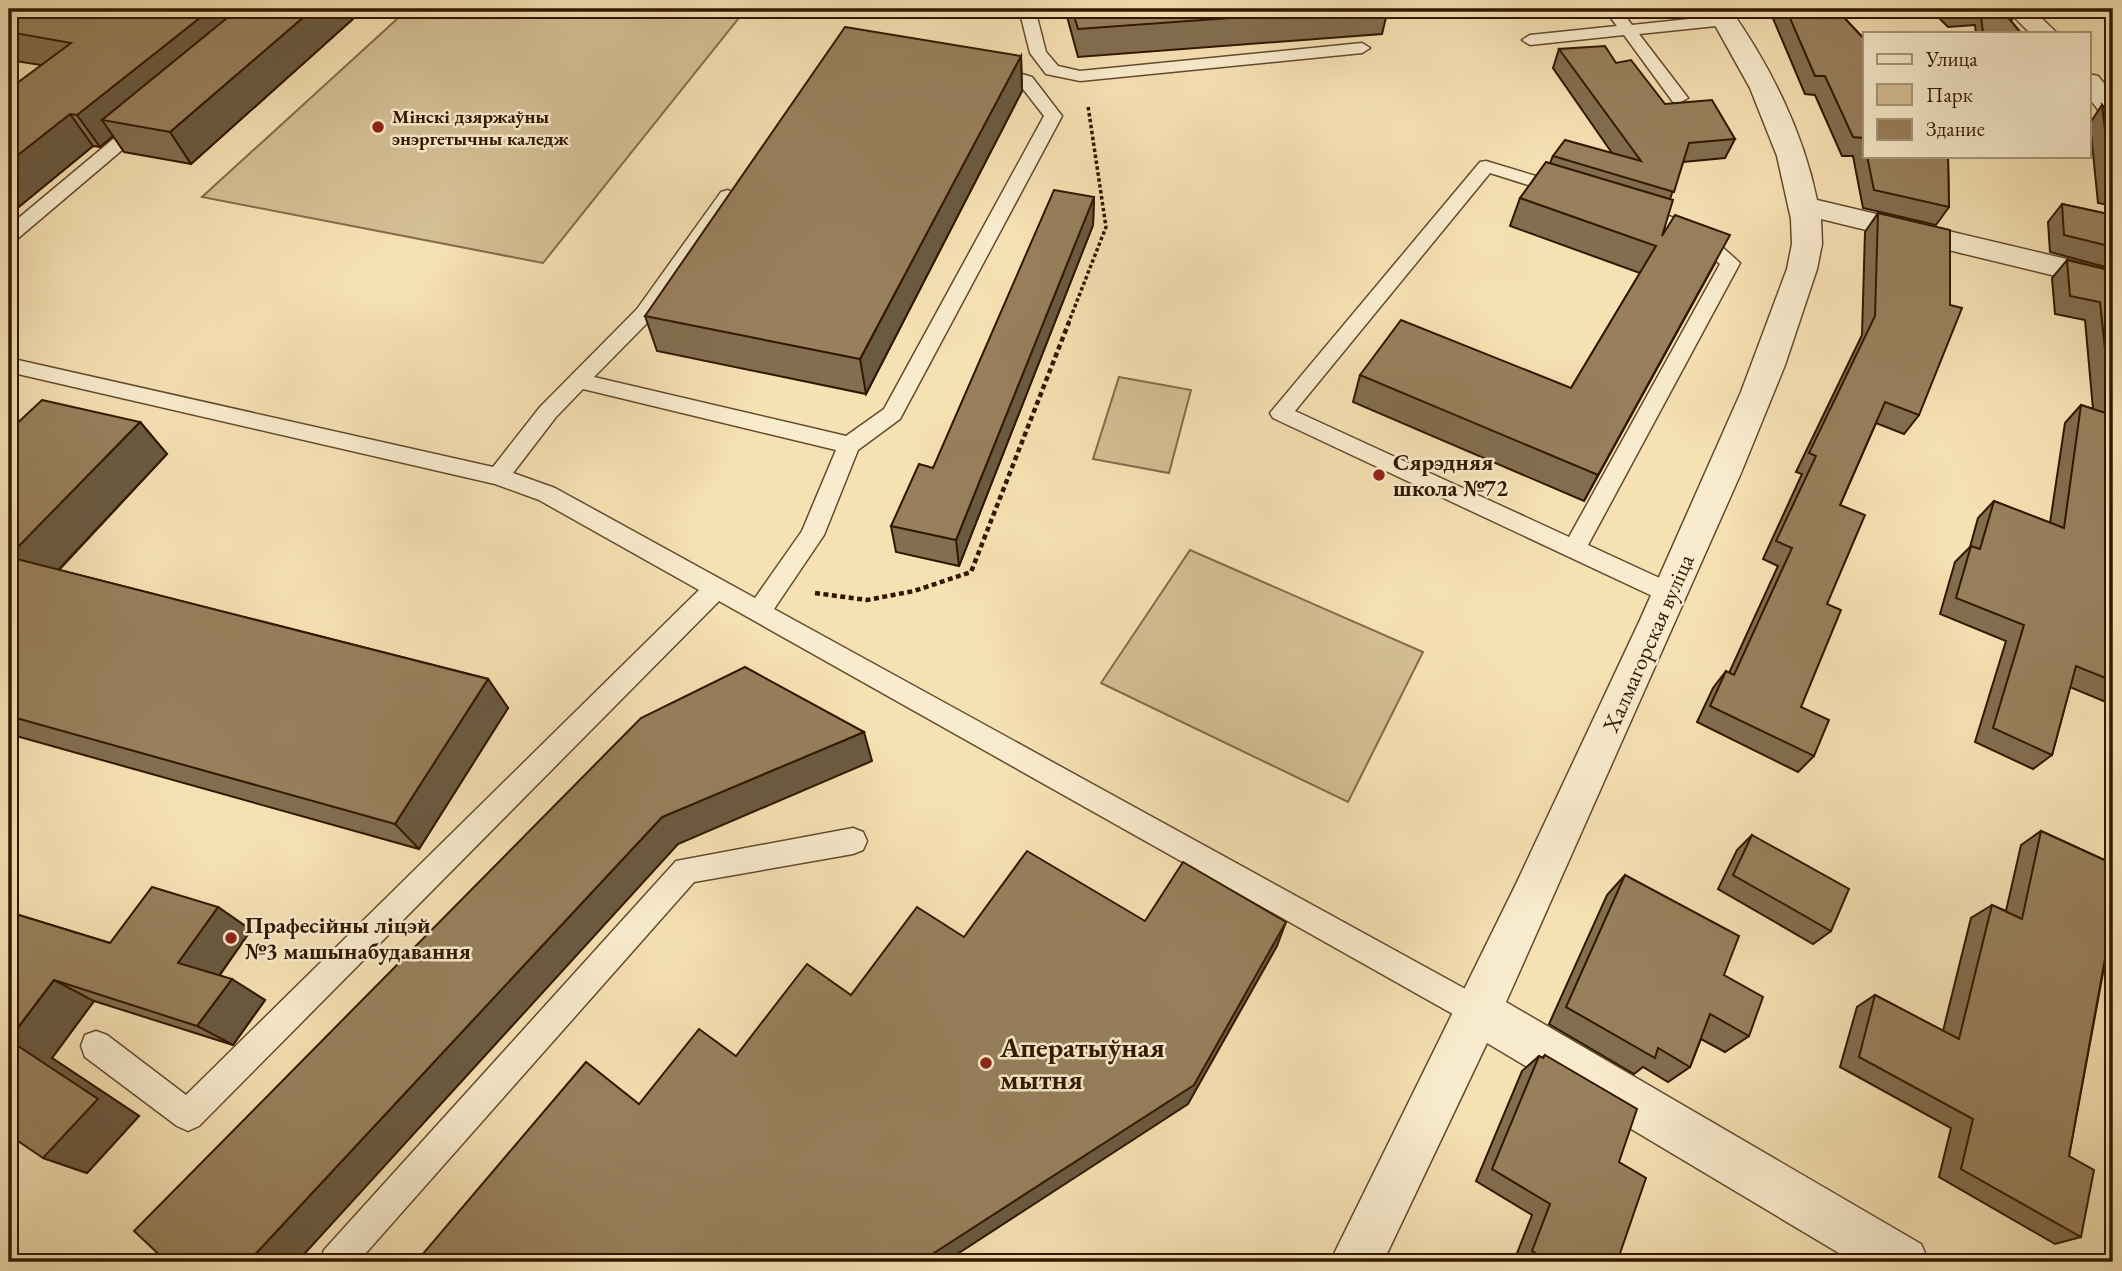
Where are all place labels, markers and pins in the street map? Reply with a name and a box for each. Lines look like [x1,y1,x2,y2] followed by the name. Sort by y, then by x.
[392,104,569,151] place label: Мінскі дзяржаўны энэргетычны каледж
[370,119,386,135] marker: Мінскі дзяржаўны энэргетычны каледж
[1393,447,1508,503] place label: Сярэдняя школа №72
[1371,467,1387,483] marker: Сярэдняя школа №72
[245,910,471,966] place label: Прафесійны ліцэй №3 машынабудавання
[223,930,239,946] marker: Прафесійны ліцэй №3 машынабудавання
[999,1029,1165,1097] place label: Аператыўная мытня
[978,1055,994,1071] marker: Аператыўная мытня

